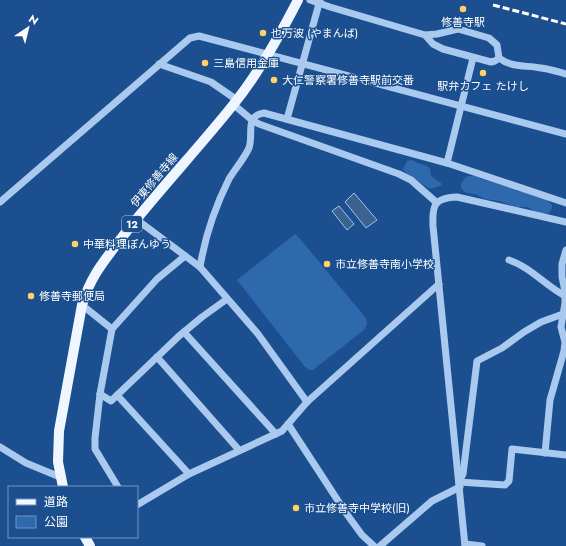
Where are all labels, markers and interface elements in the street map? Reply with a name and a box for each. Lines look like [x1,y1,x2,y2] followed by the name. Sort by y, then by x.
[458,4,468,14] marker: 修善寺駅
[8,8,48,48] north arrow
[26,11,42,29] text: N
[441,14,485,30] place label: 修善寺駅
[271,25,358,41] place label: 也万波 (やまんば)
[258,28,268,38] marker: 也万波 (やまんば)
[213,55,279,71] place label: 三島信用金庫
[200,58,210,68] marker: 三島信用金庫
[478,68,488,78] marker: 駅弁カフェ たけし
[282,72,414,88] place label: 大仁警察署修善寺駅前交番
[269,75,279,85] marker: 大仁警察署修善寺駅前交番
[437,78,529,94] place label: 駅弁カフェ たけし
[127,150,181,210] street label: 伊東修善寺線
[122,216,142,232] road number: 12
[83,236,171,252] place label: 中華料理ぽんゆう
[70,239,80,249] marker: 中華料理ぽんゆう
[335,256,434,272] place label: 市立修善寺南小学校
[322,259,332,269] marker: 市立修善寺南小学校
[39,288,105,304] place label: 修善寺郵便局
[26,291,36,301] marker: 修善寺郵便局
[8,486,138,538] legend
[44,493,68,511] text: 道路
[304,500,410,516] place label: 市立修善寺中学校(旧)
[291,503,301,513] marker: 市立修善寺中学校(旧)
[44,513,68,531] text: 公園

